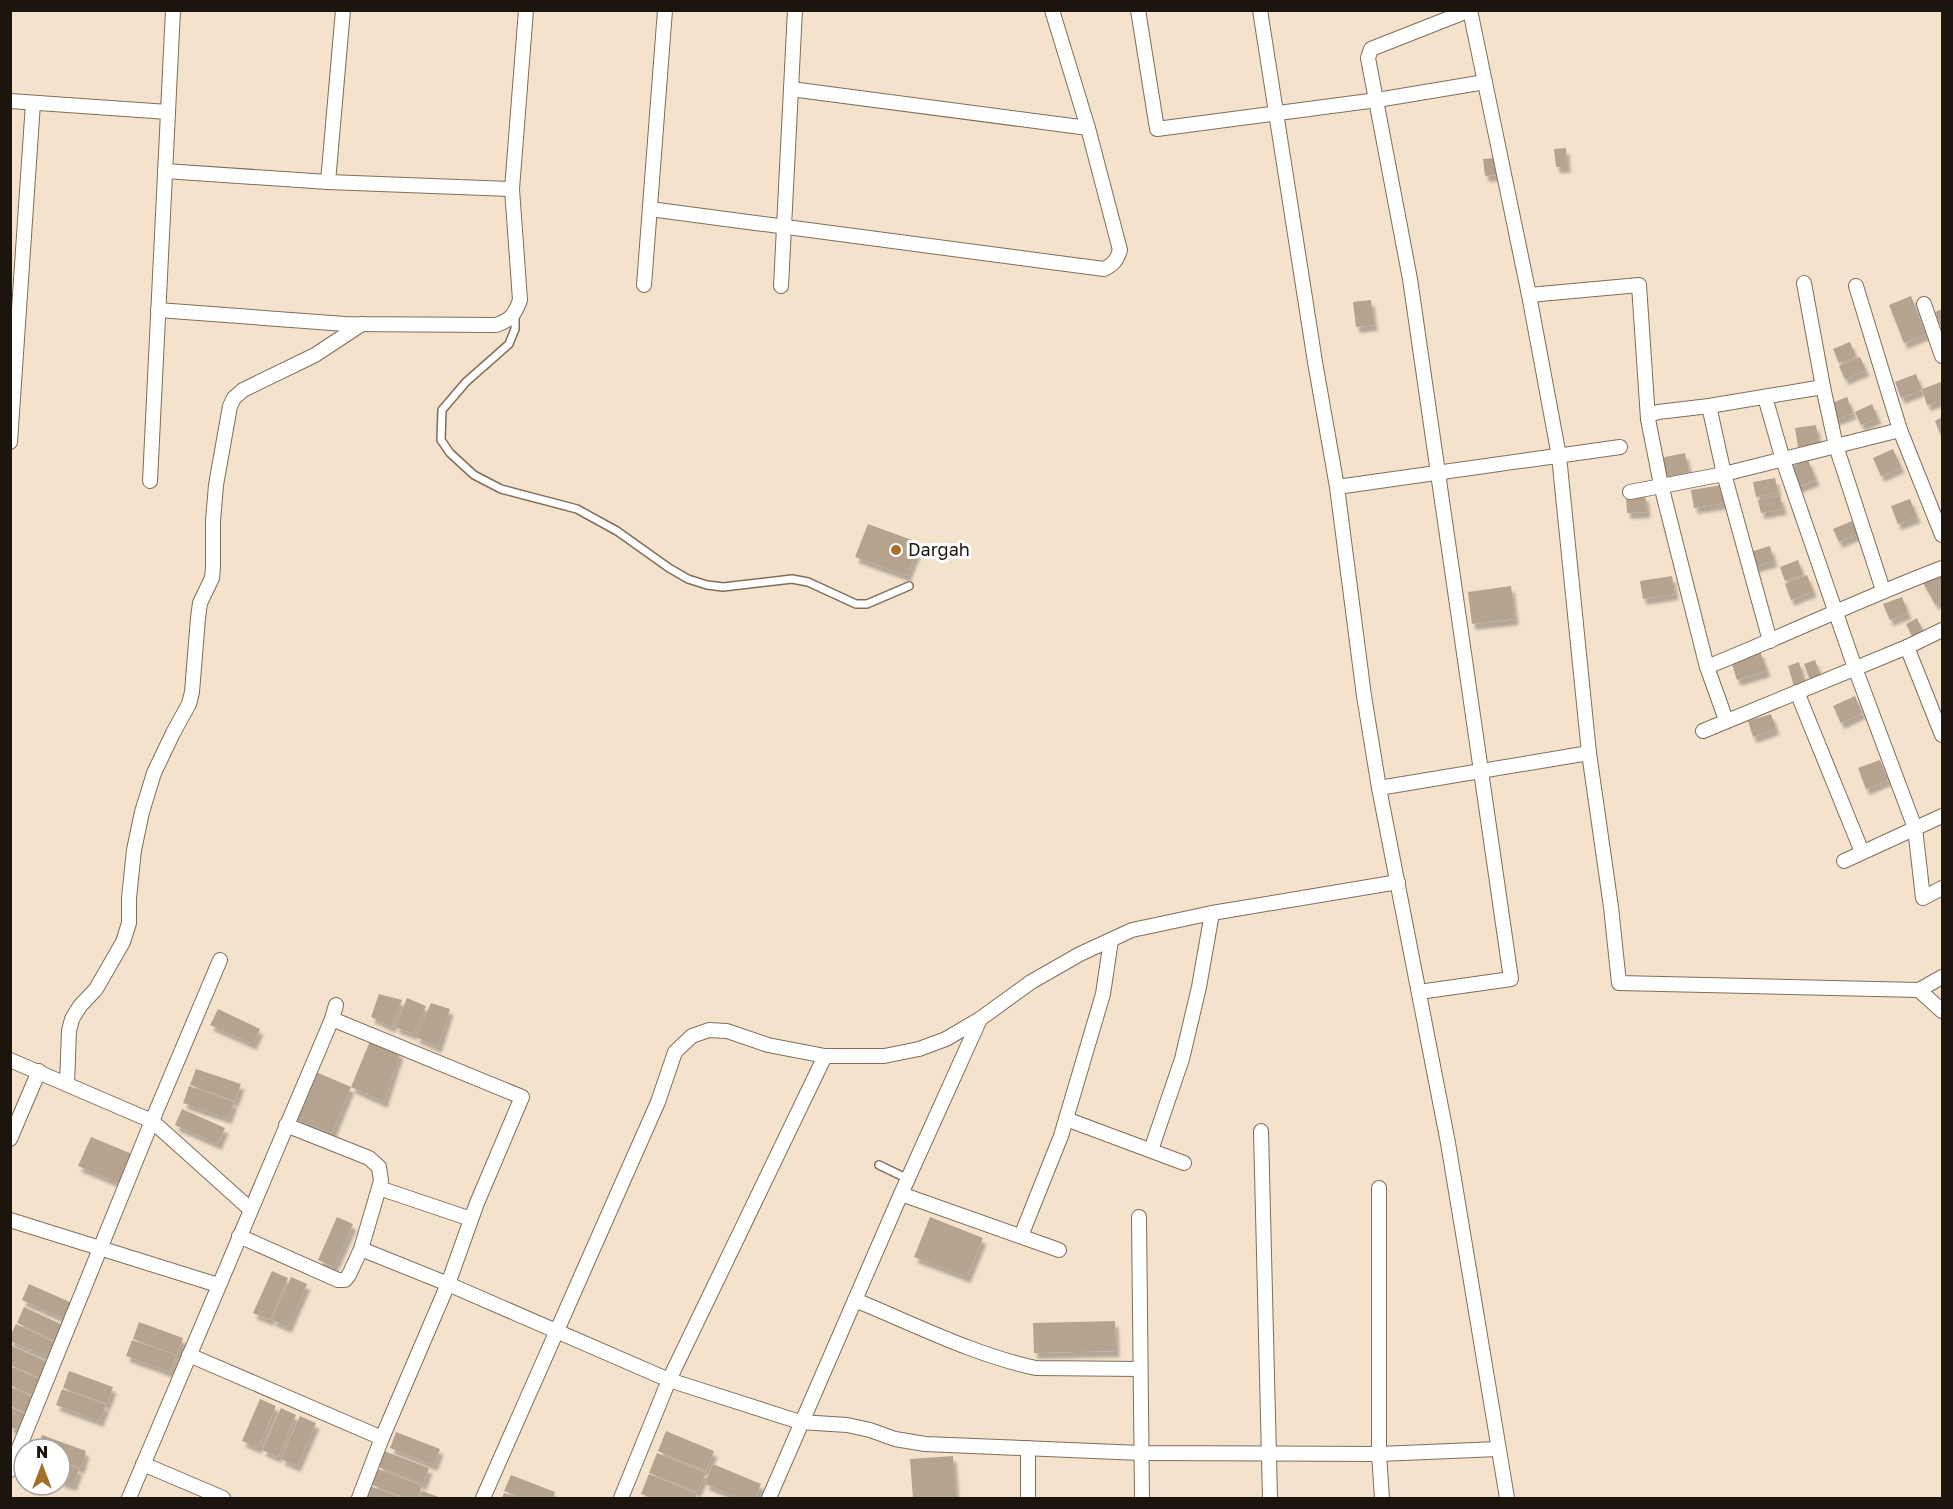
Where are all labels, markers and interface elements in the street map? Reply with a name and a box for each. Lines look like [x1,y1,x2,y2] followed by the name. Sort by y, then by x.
[908,538,970,560] place label: Dargah
[889,543,903,557] marker: Dargah
[12,1437,72,1497] north arrow
[36,1442,48,1462] text: N

